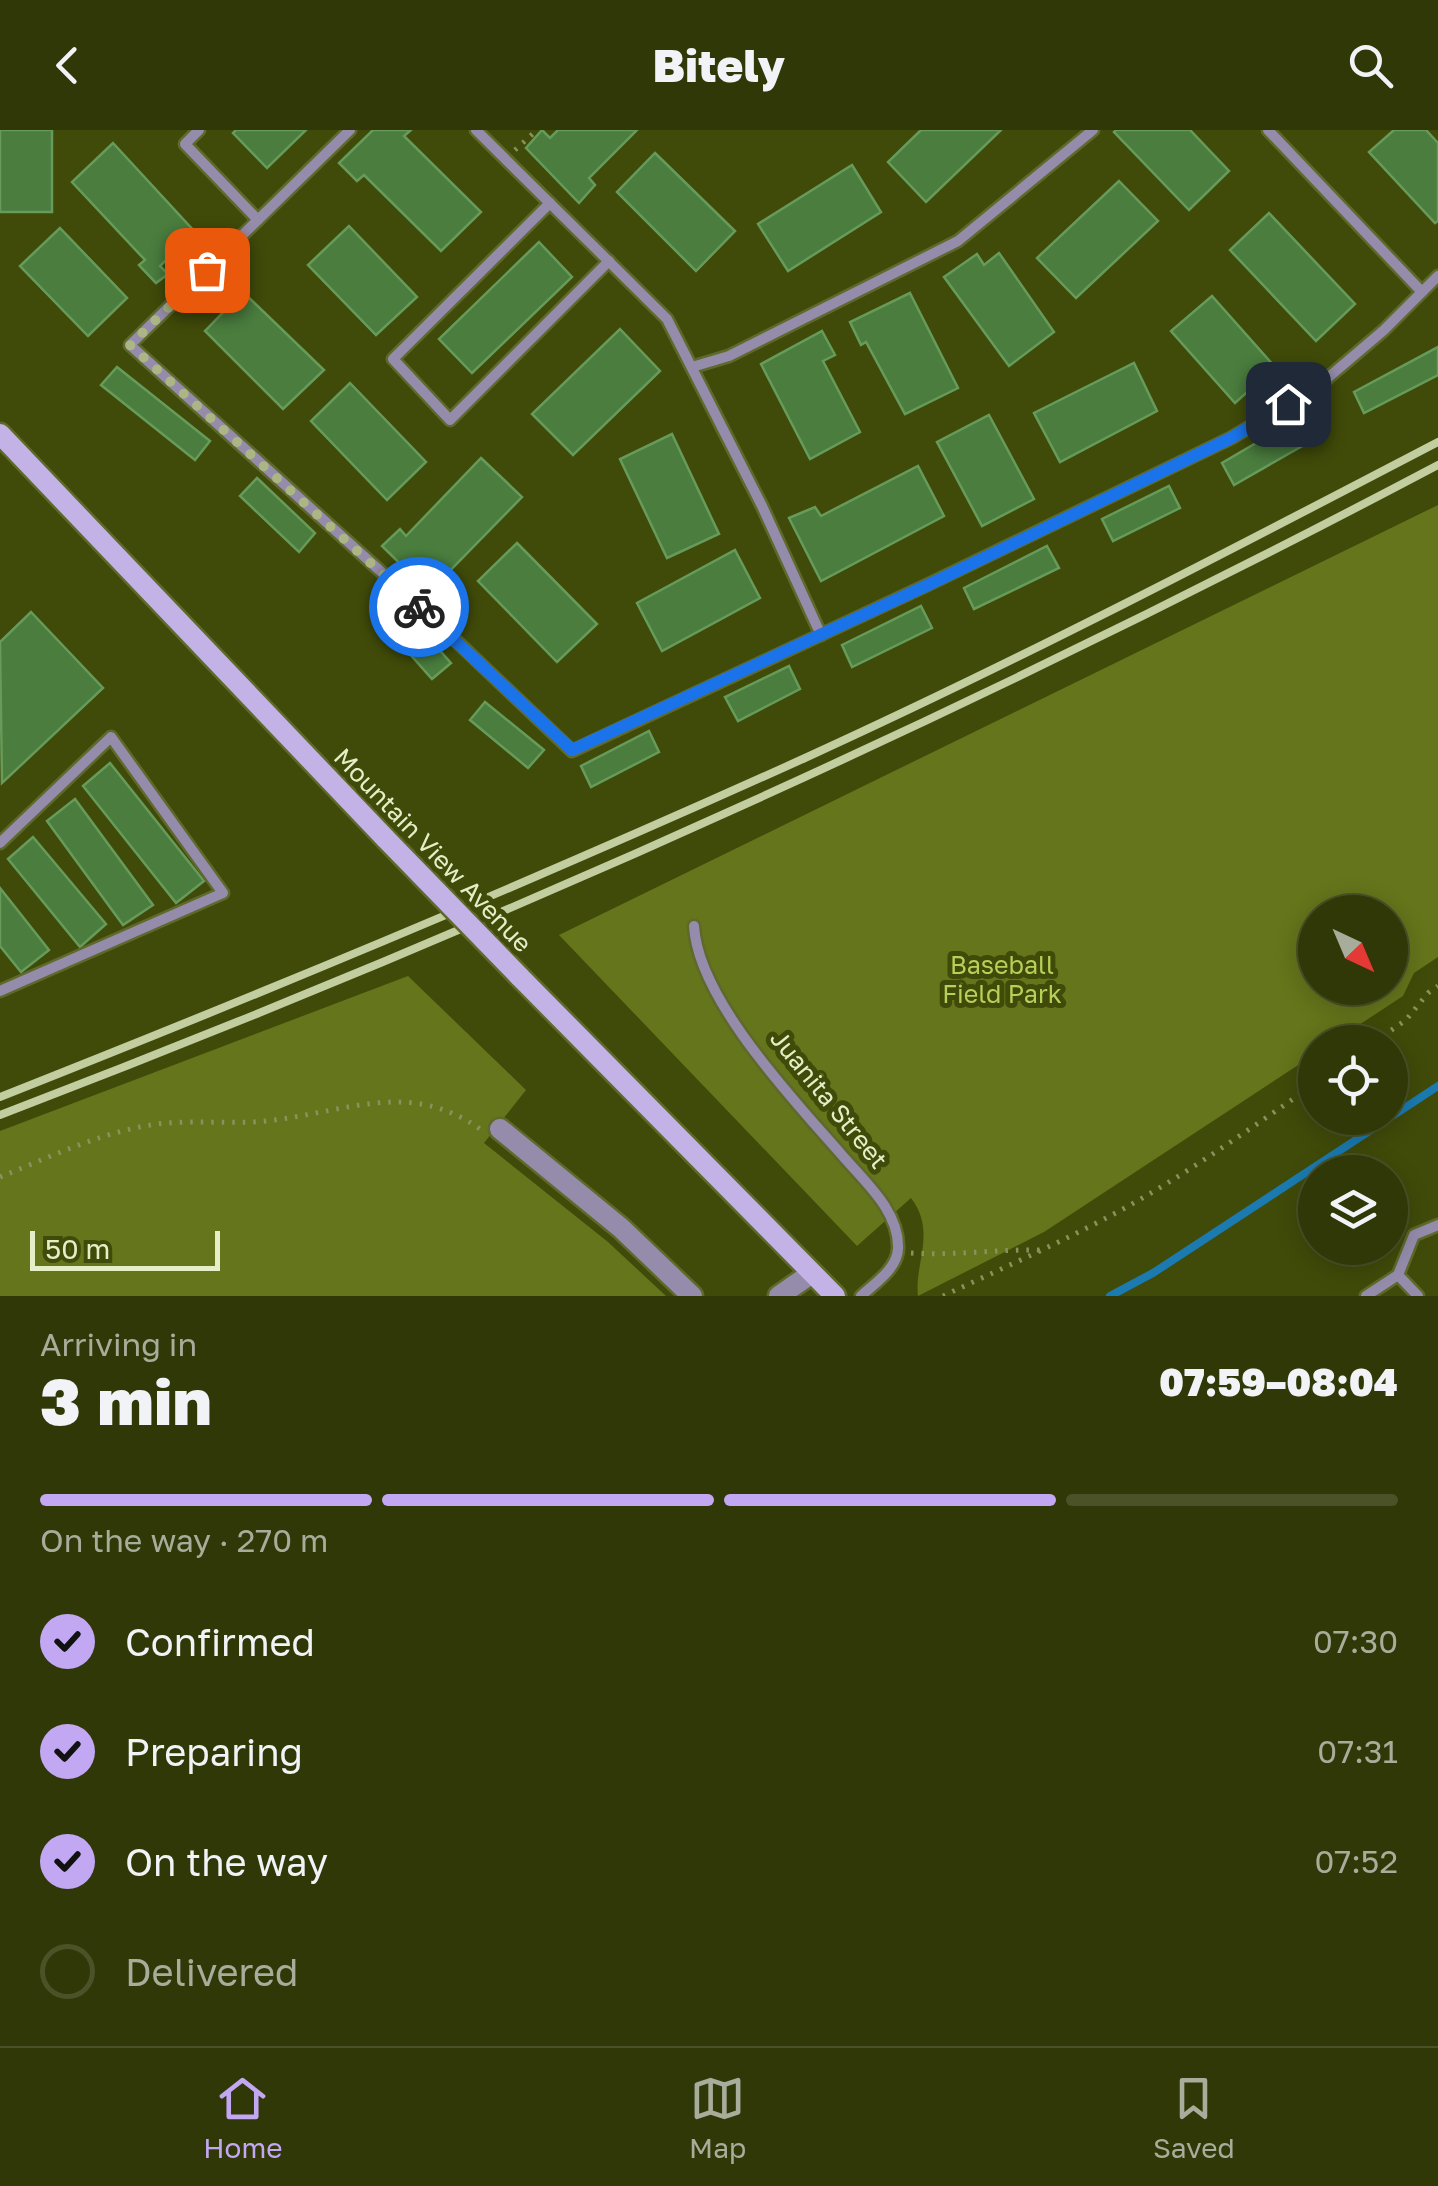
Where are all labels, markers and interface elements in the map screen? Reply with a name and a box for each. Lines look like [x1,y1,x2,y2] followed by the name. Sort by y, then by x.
[40,38,95,93] icon: back
[653,38,785,92] text: Bitely
[1343,38,1398,93] icon: search
[165,228,250,313] pin
[180,243,235,298] icon: bag
[1246,362,1331,447] pin
[1261,377,1316,432] icon: home
[369,557,469,657] courier
[392,580,447,635] icon: bike
[328,741,539,958] street label: Mountain View Avenue
[1298,895,1408,1005] north arrow
[1298,895,1408,1265] map controls
[942,949,1062,1009] park label: Baseball Field Park
[764,1023,895,1174] street label: Juanita Street
[1298,1025,1408,1135] button: locate
[1298,1155,1408,1265] button: layers
[30,1226,220,1270] scale bar
[45,1232,110,1265] text: 50 m
[40,1325,197,1363] text: Arriving in
[1159,1359,1398,1404] text: 07:59–08:04
[40,1361,212,1439] text: 3 min
[40,1521,328,1559] text: On the way · 270 m
[40,1614,95,1669] icon: check
[125,1619,315,1664] text: Confirmed
[1313,1622,1398,1660] text: 07:30
[40,1724,95,1779] icon: check
[125,1729,303,1774] text: Preparing
[1317,1732,1398,1770] text: 07:31
[40,1834,95,1889] icon: check
[125,1839,328,1884] text: On the way
[1314,1842,1398,1880] text: 07:52
[125,1949,298,1994] text: Delivered
[203,2071,282,2164] tab: Home
[689,2071,746,2164] tab: Map
[1153,2071,1235,2164] tab: Saved

